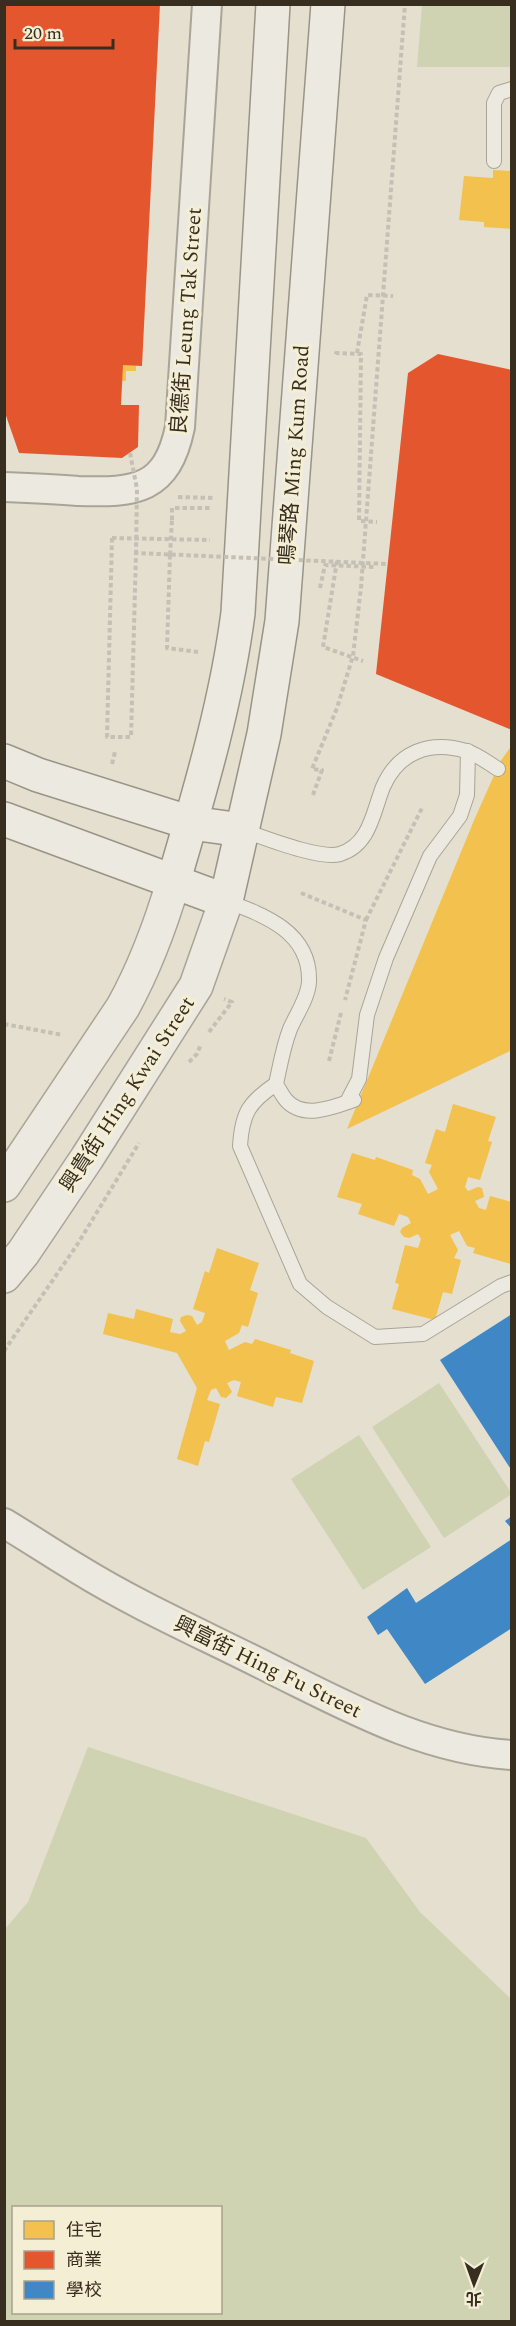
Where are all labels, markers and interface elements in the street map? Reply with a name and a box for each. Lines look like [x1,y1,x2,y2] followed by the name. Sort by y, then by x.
[15,12,112,50] scale bar
[24,20,62,47] text: 20 m
[163,206,211,436] street label: 良德街 Leung Tak Street
[271,344,319,566] street label: 鳴琴路 Ming Kum Road
[52,990,203,1199] street label: 興貴街 Hing Kwai Street
[168,1608,367,1727] street label: 興富街 Hing Fu Street
[12,2206,222,2314] legend
[66,2217,102,2244] text: 住宅
[66,2247,102,2274] text: 商業
[444,2254,504,2314] north arrow
[66,2277,102,2304] text: 學校
[466,2286,482,2310] text: 北

